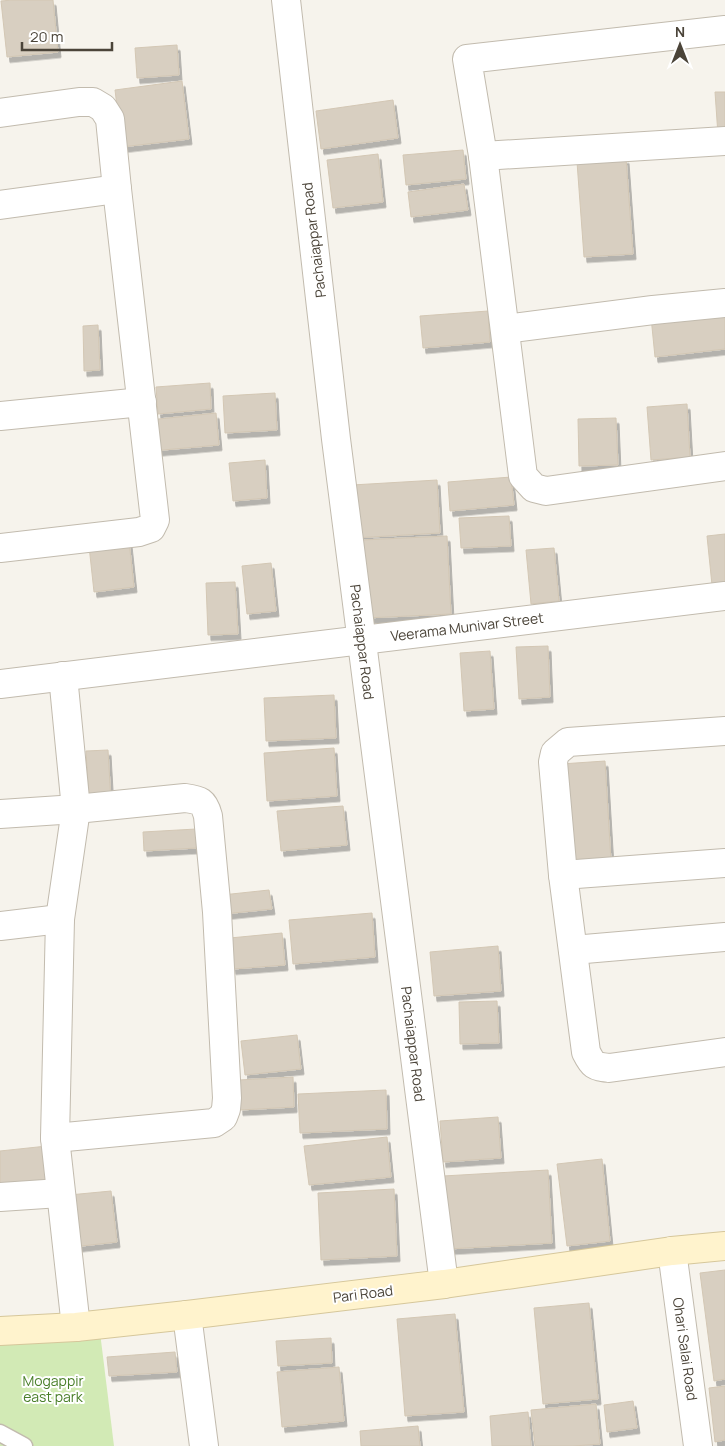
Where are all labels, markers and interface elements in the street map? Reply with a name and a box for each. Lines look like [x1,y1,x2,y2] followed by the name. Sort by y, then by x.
[22,20,112,52] scale bar
[655,20,705,70] north arrow
[675,22,685,41] text: N
[30,26,63,47] text: 20 m
[297,181,330,299] street label: Pachaiappar Road
[346,583,379,701] street label: Pachaiappar Road
[389,608,545,645] street label: Veerama Munivar Street
[397,985,430,1103] street label: Pachaiappar Road
[332,1280,394,1307] street label: Pari Road
[669,1296,702,1402] street label: Ohari Salai Road
[22,1371,84,1406] park label: Mogappir east park

